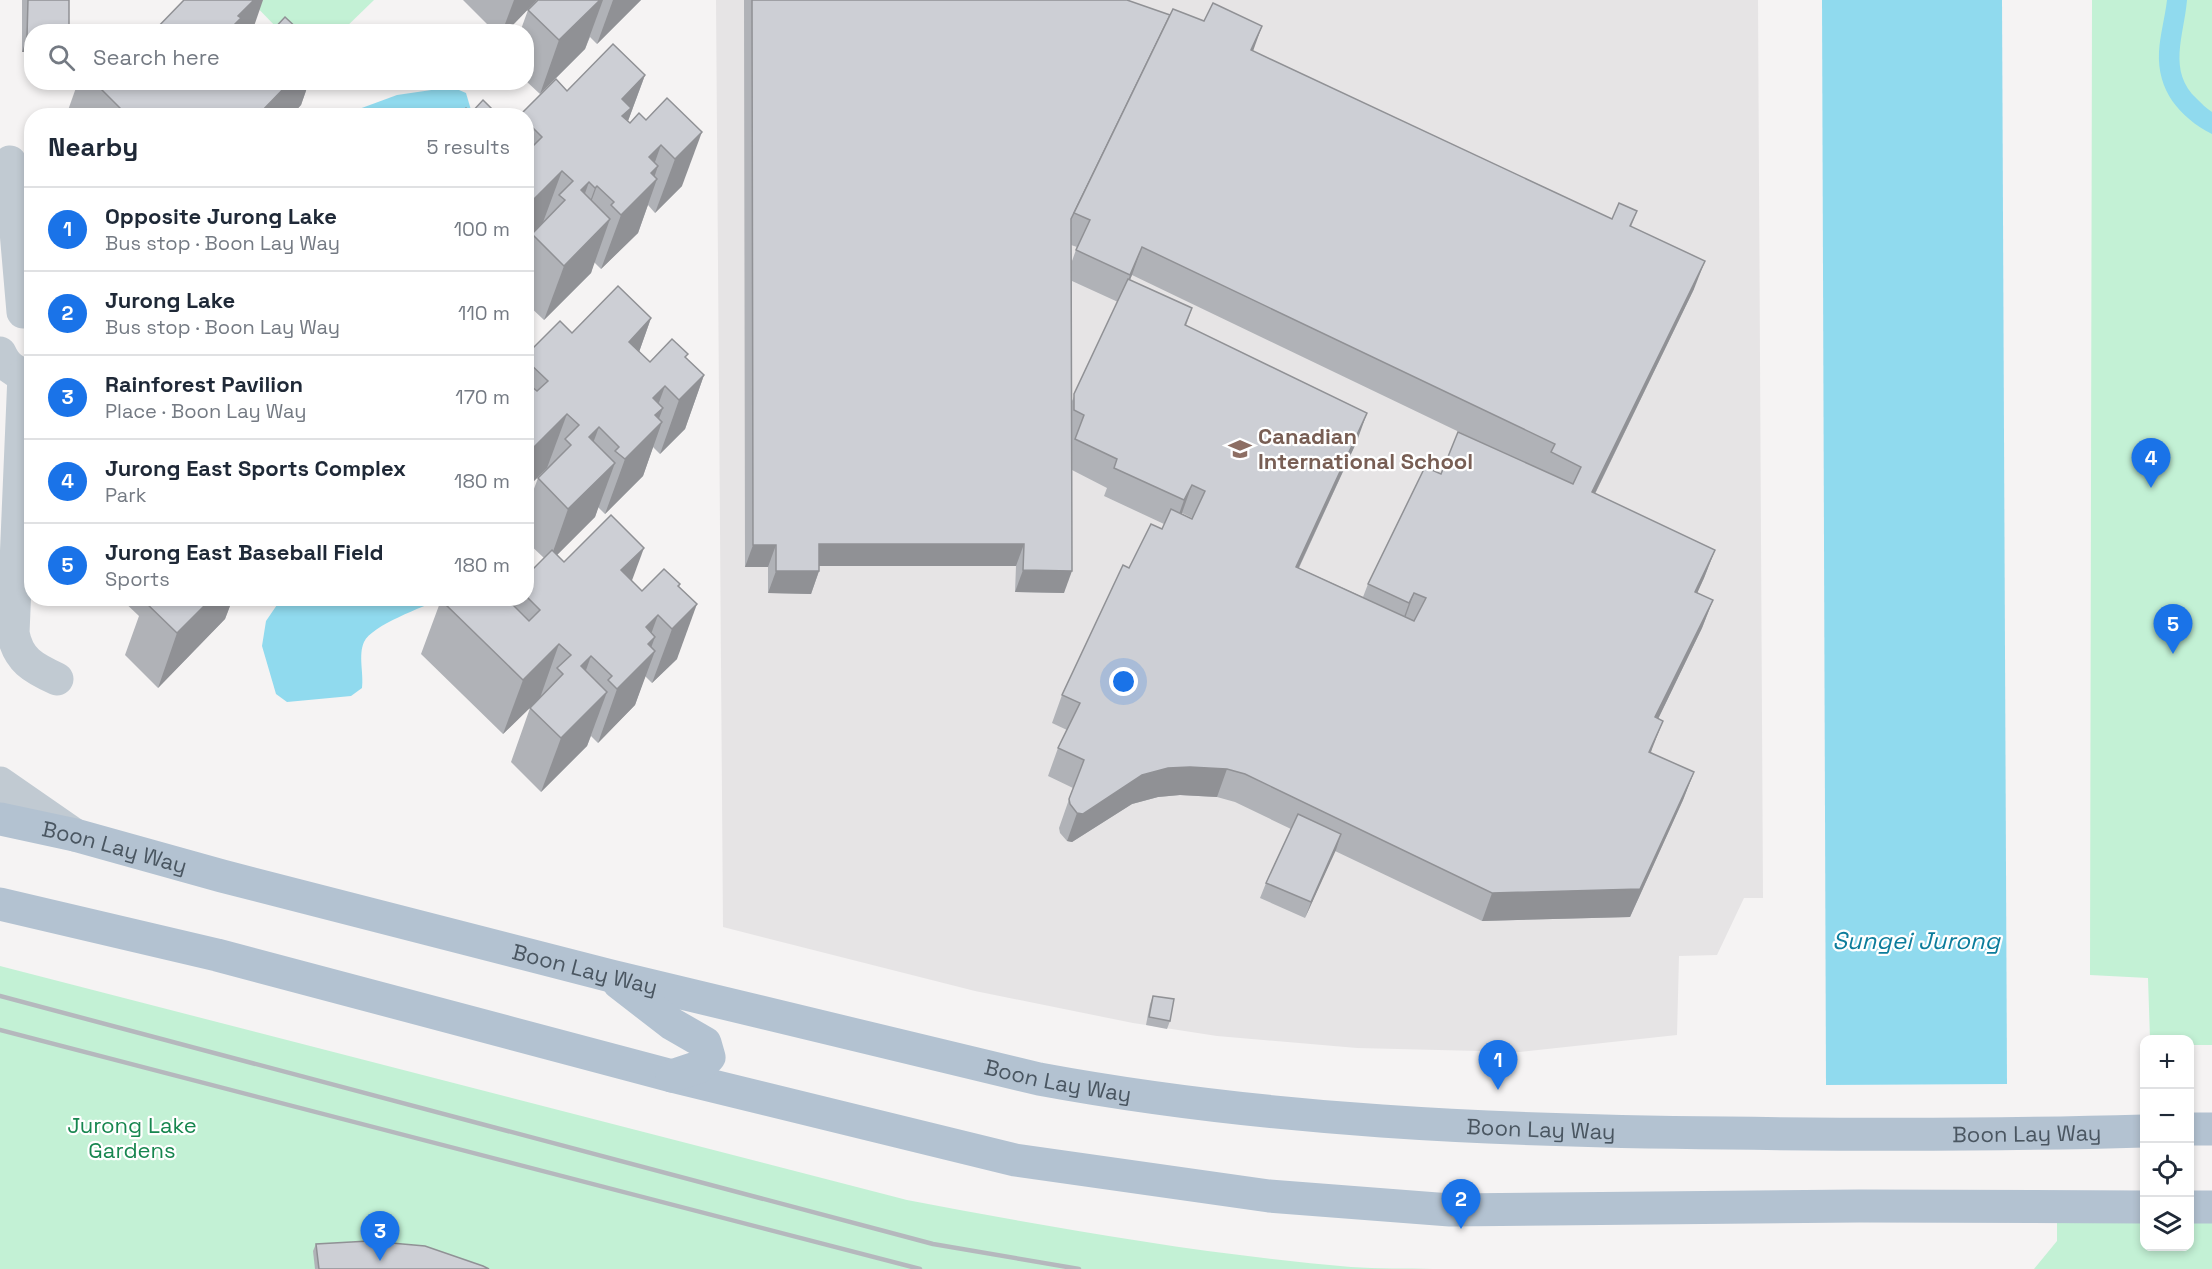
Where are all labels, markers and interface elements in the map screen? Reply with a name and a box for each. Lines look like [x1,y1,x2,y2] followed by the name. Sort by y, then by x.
[24,24,534,90] search box
[45,41,78,74] icon: search
[93,43,220,71] text: Search here
[48,130,138,164] text: Nearby
[426,134,510,160] text: 5 results
[105,202,337,230] text: Opposite Jurong Lake
[63,216,72,242] text: 1
[454,216,510,242] text: 100 m
[105,230,340,256] text: Bus stop · Boon Lay Way
[105,286,235,314] text: Jurong Lake
[62,300,73,326] text: 2
[458,300,510,326] text: 110 m
[105,314,340,340] text: Bus stop · Boon Lay Way
[105,370,303,398] text: Rainforest Pavilion
[61,384,74,410] text: 3
[455,384,510,410] text: 170 m
[105,398,307,424] text: Place · Boon Lay Way
[1258,422,1473,475] place label: Canadian International School
[1227,436,1253,462] school or university icon: Canadian International School
[2132,438,2170,488] pin: 4
[105,454,406,482] text: Jurong East Sports Complex
[61,468,74,494] text: 4
[454,468,510,494] text: 180 m
[105,482,147,508] text: Park
[105,538,384,566] text: Jurong East Baseball Field
[62,552,74,578] text: 5
[454,552,510,578] text: 180 m
[105,566,170,592] text: Sports
[2154,604,2192,654] pin: 5
[1109,667,1138,696] your location
[40,814,190,880] street label: Boon Lay Way
[1832,925,2001,956] water label: Sungei Jurong
[509,937,661,1001] street label: Boon Lay Way
[2140,1035,2194,1251] map controls
[2140,1035,2194,1089] button: +
[1478,1040,1518,1090] pin: 1
[982,1052,1133,1108] street label: Boon Lay Way
[2140,1089,2194,1143] button: −
[67,1111,197,1164] park label: Jurong Lake Gardens
[1466,1112,1616,1145] street label: Boon Lay Way
[1952,1118,2102,1148] street label: Boon Lay Way
[2140,1143,2194,1197] button: locate
[1442,1180,1480,1229] pin: 2
[2140,1197,2194,1251] button: layers
[360,1212,400,1261] pin: 3

